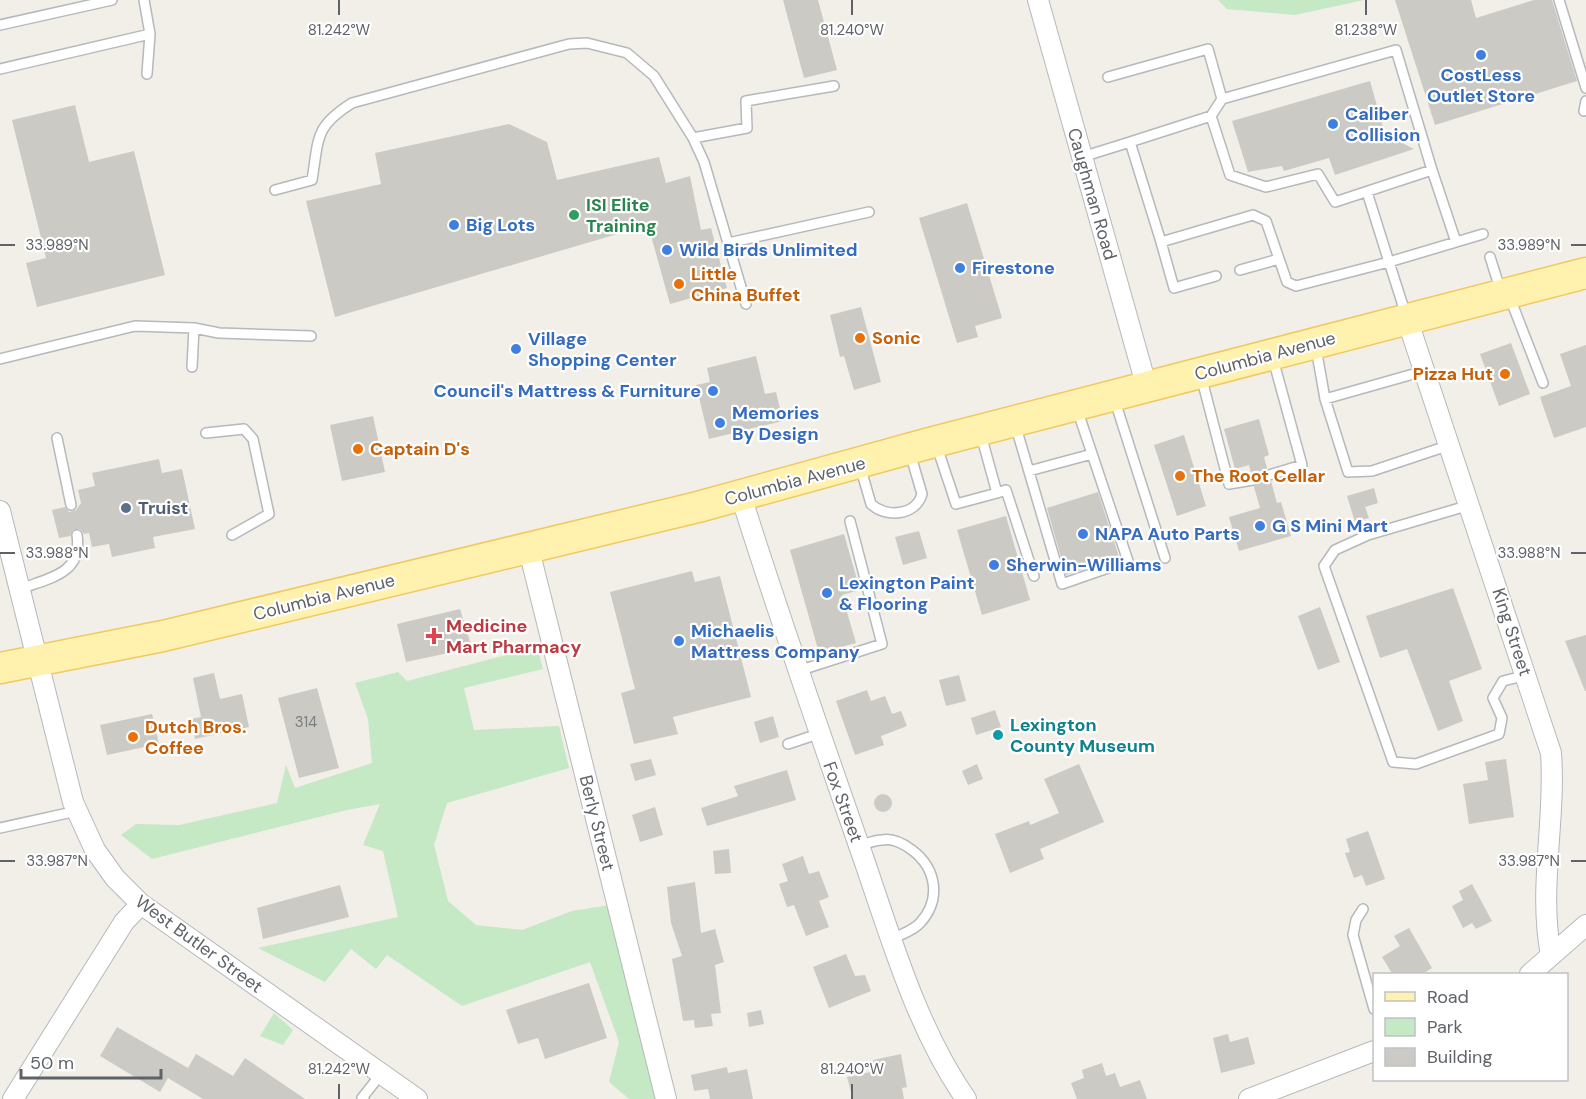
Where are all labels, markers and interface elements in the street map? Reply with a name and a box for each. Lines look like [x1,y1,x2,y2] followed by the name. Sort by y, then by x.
[308,20,371,40] text: 81.242°W
[820,20,884,40] text: 81.240°W
[1335,20,1398,40] text: 81.238°W
[1474,48,1488,62] marker: CostLess Outlet Store
[1427,63,1535,108] place label: CostLess Outlet Store
[1345,102,1420,147] place label: Caliber Collision
[1326,117,1340,131] marker: Caliber Collision
[1062,125,1122,263] street label: Caughman Road
[586,193,657,238] place label: ISI Elite Training
[567,208,581,222] marker: ISI Elite Training
[466,213,535,237] place label: Big Lots
[447,218,461,232] marker: Big Lots
[25,235,89,255] text: 33.989°N
[1497,235,1561,255] text: 33.989°N
[679,238,858,262] place label: Wild Birds Unlimited
[660,243,674,257] marker: Wild Birds Unlimited
[972,256,1055,280] place label: Firestone
[953,261,967,275] marker: Firestone
[691,262,800,307] place label: Little China Buffet
[672,277,686,291] marker: Little China Buffet
[872,326,921,350] place label: Sonic
[1192,326,1338,386] street label: Columbia Avenue
[528,327,677,372] place label: Village Shopping Center
[853,331,867,345] marker: Sonic
[509,342,523,356] marker: Village Shopping Center
[1413,362,1493,386] place label: Pizza Hut
[1498,367,1512,381] marker: Pizza Hut
[433,379,701,403] place label: Council's Mattress & Furniture
[706,384,720,398] marker: Council's Mattress & Furniture
[732,401,819,446] place label: Memories By Design
[713,416,727,430] marker: Memories By Design
[370,437,470,461] place label: Captain D's
[351,442,365,456] marker: Captain D's
[722,451,868,511] street label: Columbia Avenue
[1192,464,1325,488] place label: The Root Cellar
[1173,469,1187,483] marker: The Root Cellar
[138,496,188,520] place label: Truist
[119,501,133,515] marker: Truist
[1272,514,1388,538] place label: G S Mini Mart
[1253,519,1267,533] marker: G S Mini Mart
[1095,522,1240,546] place label: NAPA Auto Parts
[1076,527,1090,541] marker: NAPA Auto Parts
[25,543,89,563] text: 33.988°N
[1497,543,1561,563] text: 33.988°N
[1006,553,1162,577] place label: Sherwin-Williams
[987,558,1001,572] marker: Sherwin-Williams
[251,568,397,626] street label: Columbia Avenue
[839,571,975,616] place label: Lexington Paint & Flooring
[1487,585,1537,679] street label: King Street
[820,586,834,600] marker: Lexington Paint & Flooring
[446,614,581,659] place label: Medicine Mart Pharmacy
[691,619,860,664] place label: Michaelis Mattress Company
[427,629,441,643] marker: Medicine Mart Pharmacy
[672,634,686,648] marker: Michaelis Mattress Company
[295,712,317,732] house number: 314
[1010,713,1155,758] place label: Lexington County Museum
[145,715,246,760] place label: Dutch Bros. Coffee
[991,728,1005,742] marker: Lexington County Museum
[126,730,140,744] marker: Dutch Bros. Coffee
[817,758,869,846] street label: Fox Street
[574,773,620,873] street label: Berly Street
[26,851,88,871] text: 33.987°N
[1498,851,1560,871] text: 33.987°N
[130,890,268,998] street label: West Butler Street
[1373,973,1568,1081] legend
[1427,985,1469,1009] text: Road
[1427,1015,1463,1039] text: Park
[21,1042,160,1080] scale bar
[1427,1045,1492,1069] text: Building
[30,1051,74,1075] text: 50 m
[308,1059,371,1079] text: 81.242°W
[820,1059,884,1079] text: 81.240°W

